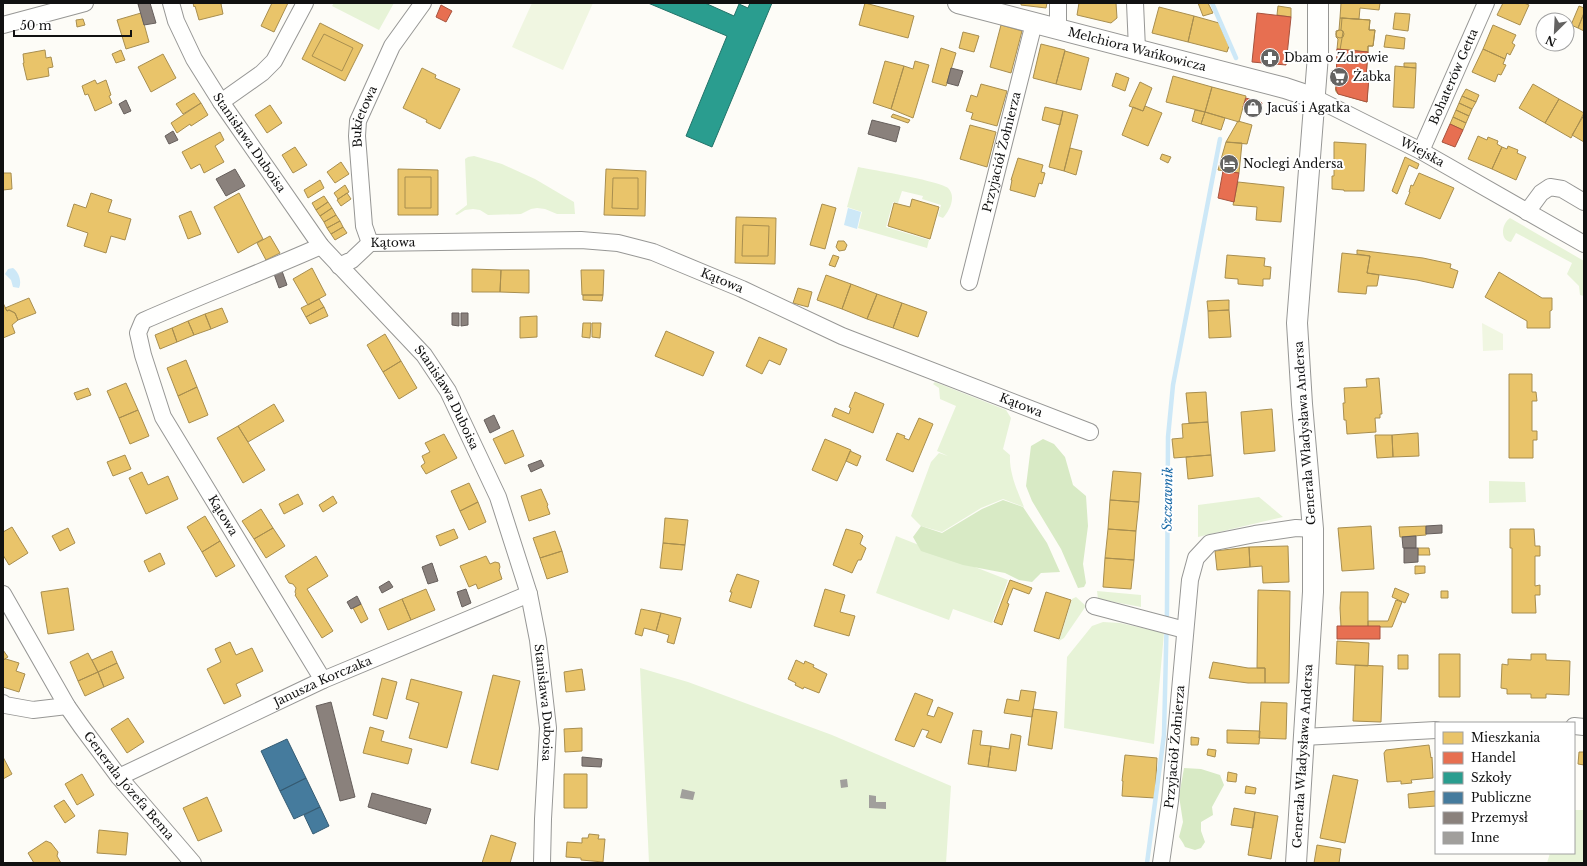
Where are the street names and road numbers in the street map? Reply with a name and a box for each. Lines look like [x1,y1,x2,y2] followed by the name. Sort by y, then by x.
[1066,24,1208,74] street label: Melchiora Wańkowicza
[1426,26,1481,127] street label: Bohaterów Getta
[349,83,380,148] street label: Bukietowa
[210,90,290,195] street label: Stanisława Duboisa
[979,90,1024,214] street label: Przyjaciół Żołnierza
[1397,133,1447,170] street label: Wiejska
[370,234,416,250] street label: Kątowa
[698,265,746,296] street label: Kątowa
[1291,340,1318,526] street label: Generała Władysława Andersa
[412,342,483,452] street label: Stanisława Duboisa
[997,390,1045,420] street label: Kątowa
[205,492,242,538] street label: Kątowa
[532,643,556,762] street label: Stanisława Duboisa
[269,652,374,710] street label: Janusza Korczaka
[1289,663,1315,849] street label: Generała Władysława Andersa
[1161,684,1187,809] street label: Przyjaciół Żołnierza
[81,728,178,843] street label: Generała Józefa Bema

